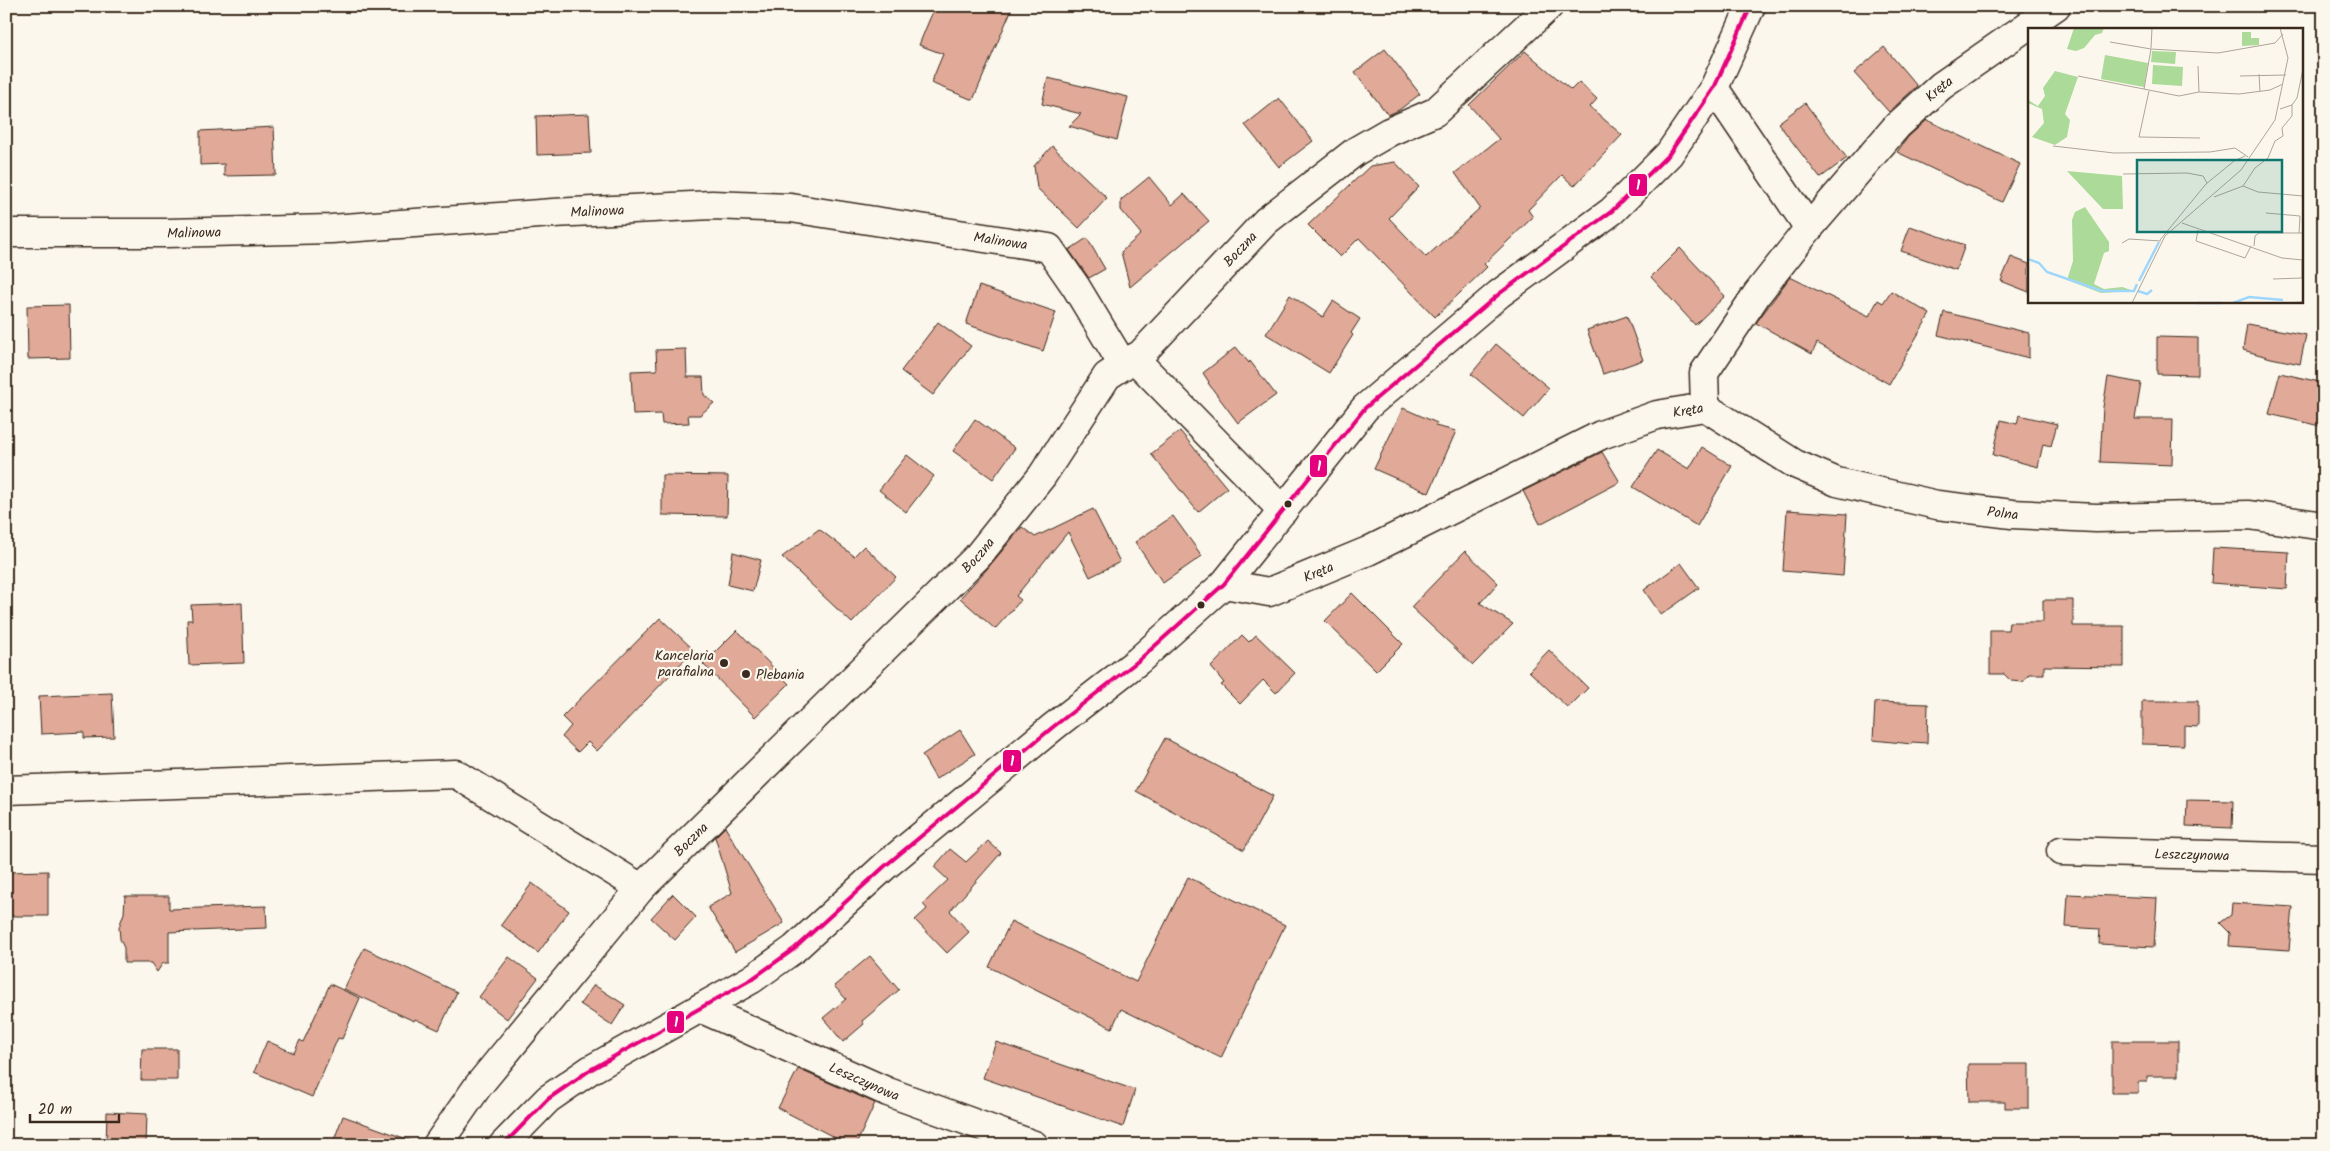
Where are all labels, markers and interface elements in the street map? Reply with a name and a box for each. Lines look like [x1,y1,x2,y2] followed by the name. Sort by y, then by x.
[2028,28,2302,302] inset map
[1920,71,1958,108] street label: Kręta
[1628,173,1648,197] line badge: 1
[1636,175,1641,197] text: 1
[570,199,625,224] street label: Malinowa
[167,222,221,245] street label: Malinowa
[972,226,1029,257] street label: Malinowa
[1218,227,1263,272] street label: Boczna
[1671,397,1705,424] street label: Kręta
[1309,454,1328,478] line badge: 1
[1317,456,1322,478] text: 1
[1283,499,1293,509] unlabelled marker
[1986,501,2019,526] street label: Polna
[957,533,1001,579] street label: Boczna
[1300,556,1337,589] street label: Kręta
[1196,600,1206,610] unlabelled marker
[655,645,714,683] place label: Kancelaria parafialna
[718,657,730,669] marker: Kancelaria parafialna
[756,664,805,686] place label: Plebania
[740,668,752,680] marker: Plebania
[1002,749,1022,773] line badge: 1
[1010,751,1015,773] text: 1
[669,817,714,862] street label: Boczna
[2154,843,2230,867] street label: Leszczynowa
[666,1010,685,1034] line badge: 1
[674,1012,679,1034] text: 1
[825,1057,902,1107] street label: Leszczynowa
[30,1091,119,1123] scale bar
[38,1098,72,1122] text: 20 m

